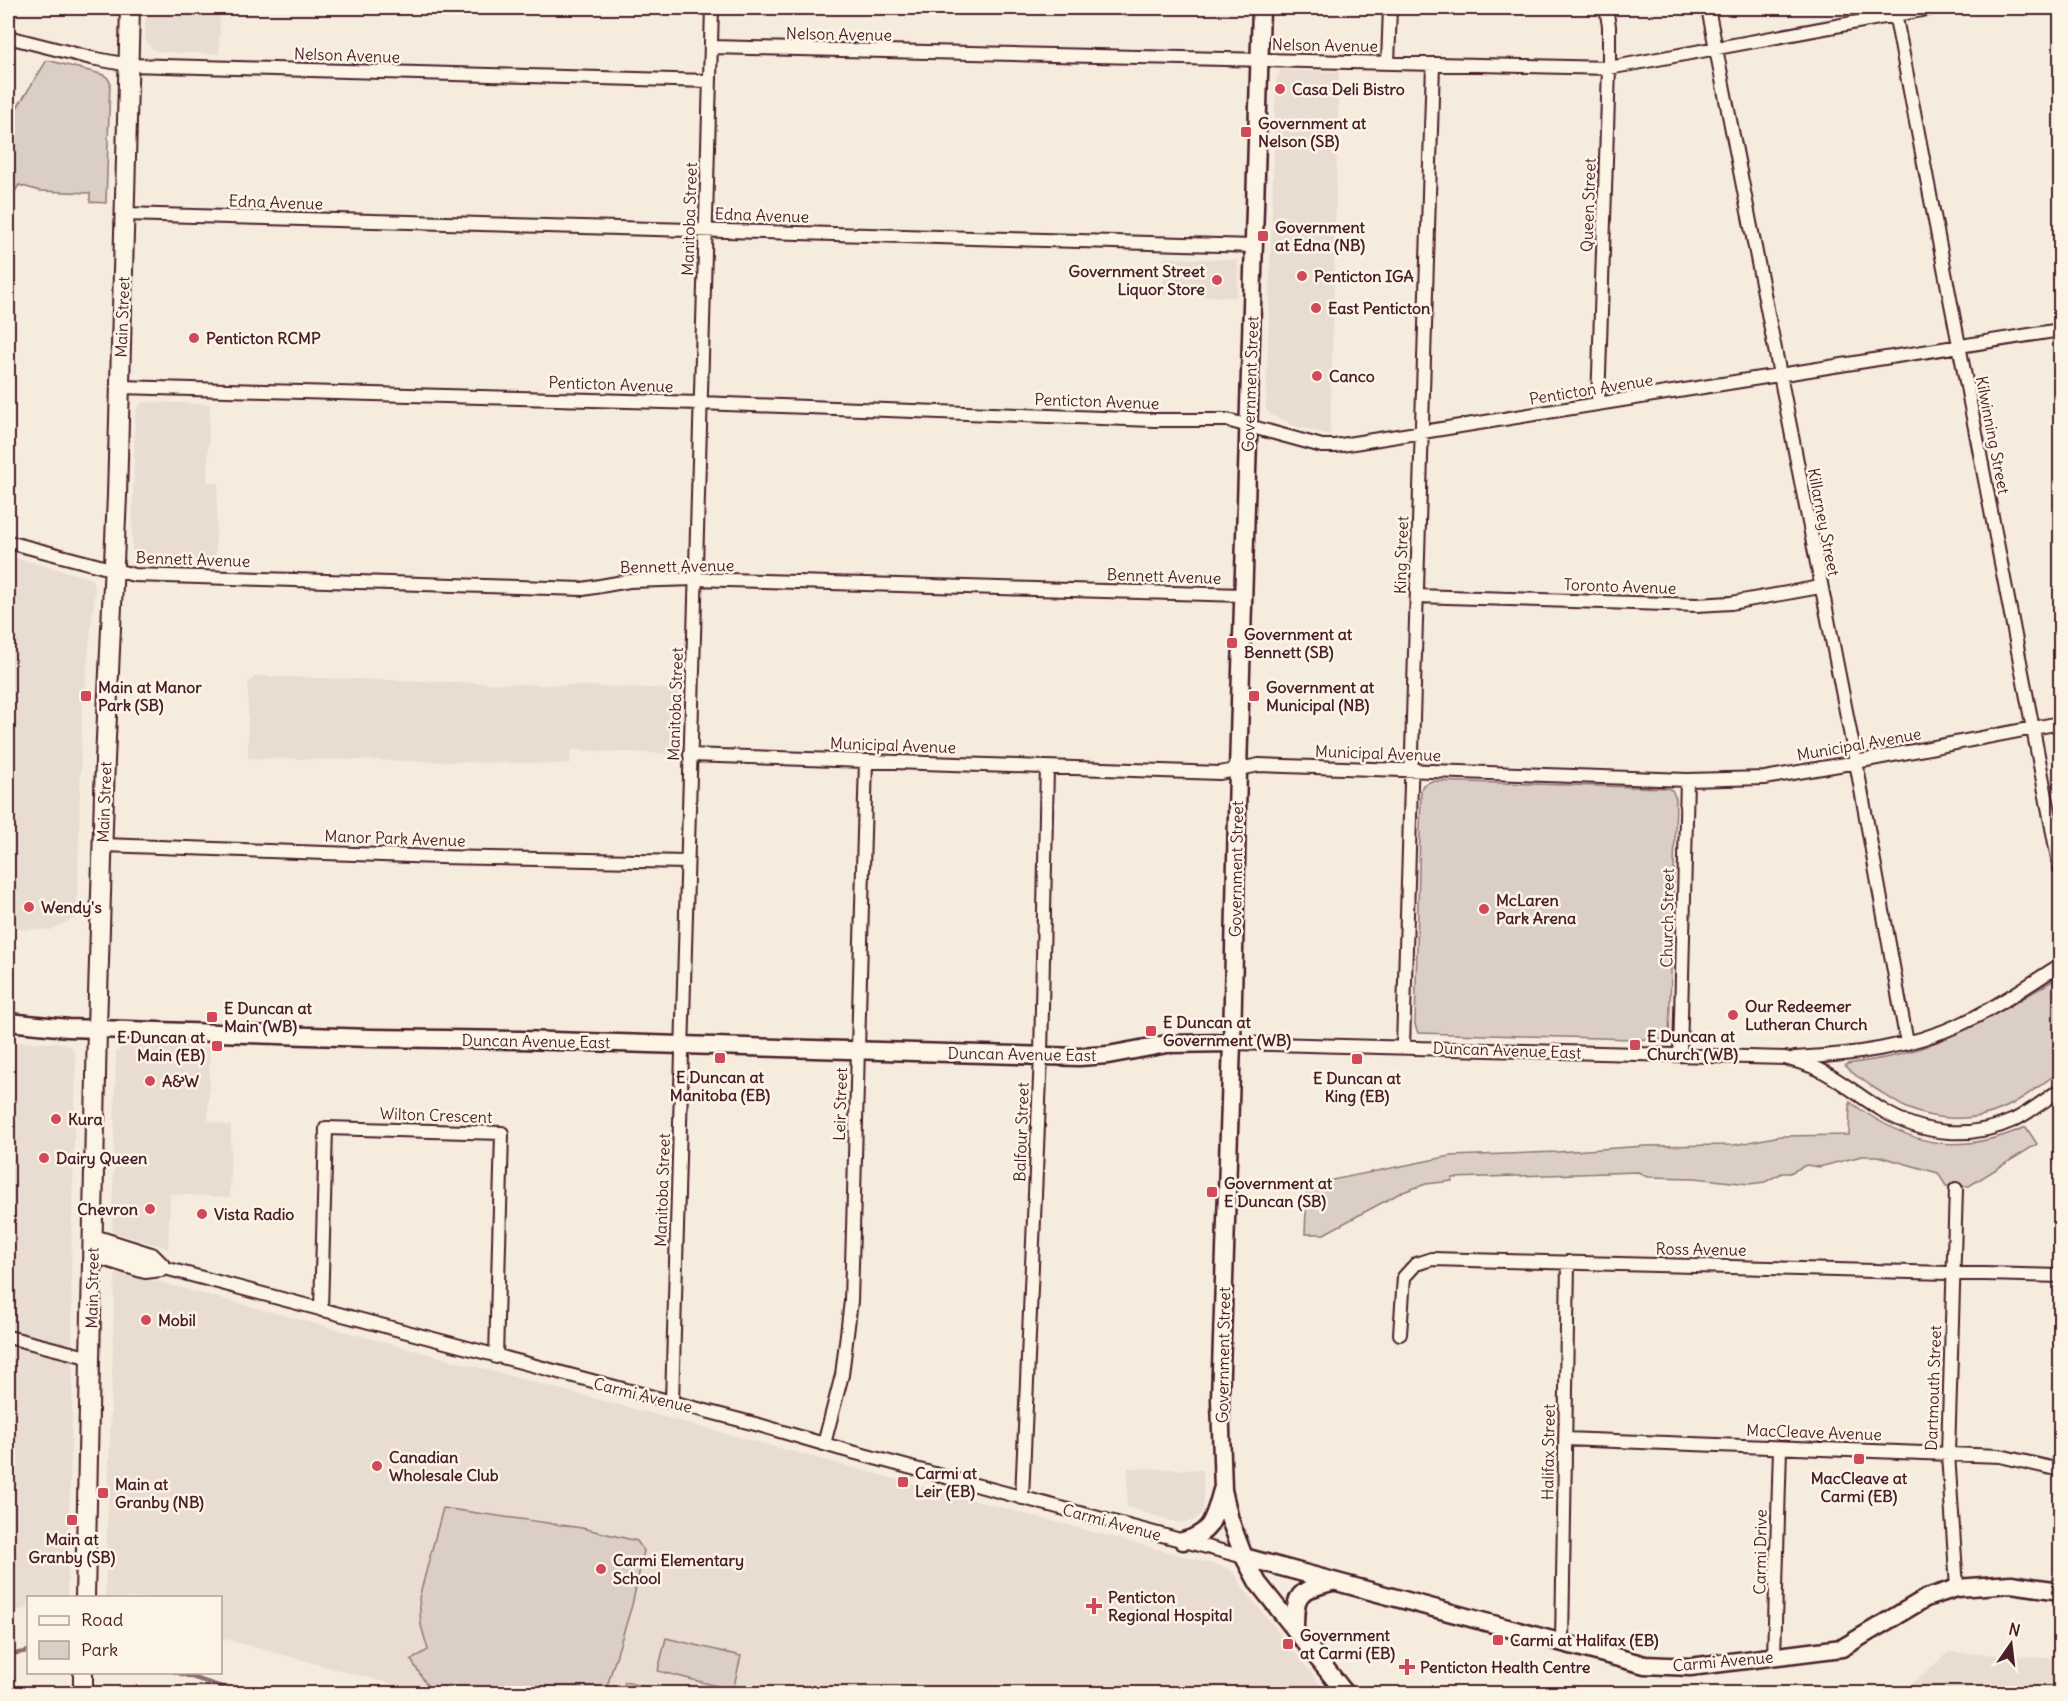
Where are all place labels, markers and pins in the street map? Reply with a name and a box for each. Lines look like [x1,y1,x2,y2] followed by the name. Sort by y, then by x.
[1292,79,1405,99] place label: Casa Deli Bistro
[1273,82,1287,96] marker: Casa Deli Bistro
[1258,113,1367,152] place label: Government at Nelson (SB)
[1239,125,1253,139] marker: Government at Nelson (SB)
[1275,217,1365,256] place label: Government at Edna (NB)
[1256,229,1270,243] marker: Government at Edna (NB)
[1069,261,1206,300] place label: Government Street Liquor Store
[1314,266,1414,286] place label: Penticton IGA
[1295,269,1309,283] marker: Penticton IGA
[1210,273,1224,287] marker: Government Street Liquor Store
[1328,298,1430,318] place label: East Penticton
[1309,301,1323,315] marker: East Penticton
[206,328,321,348] place label: Penticton RCMP
[187,331,201,345] marker: Penticton RCMP
[1329,366,1375,386] place label: Canco
[1310,369,1324,383] marker: Canco
[1244,624,1353,663] place label: Government at Bennett (SB)
[1225,636,1239,650] marker: Government at Bennett (SB)
[98,677,202,716] place label: Main at Manor Park (SB)
[1266,677,1375,716] place label: Government at Municipal (NB)
[79,689,93,703] marker: Main at Manor Park (SB)
[1247,689,1261,703] marker: Government at Municipal (NB)
[1496,890,1576,928] place label: McLaren Park Arena
[41,897,102,918] place label: Wendy's
[22,900,36,914] marker: Wendy's
[1477,902,1491,916] marker: McLaren Park Arena
[1745,996,1867,1034] place label: Our Redeemer Lutheran Church
[224,998,313,1037] place label: E Duncan at Main (WB)
[1726,1008,1740,1022] marker: Our Redeemer Lutheran Church
[205,1010,219,1024] marker: E Duncan at Main (WB)
[1163,1012,1291,1051] place label: E Duncan at Government (WB)
[1144,1024,1158,1038] marker: E Duncan at Government (WB)
[1647,1026,1738,1065] place label: E Duncan at Church (WB)
[117,1027,206,1066] place label: E Duncan at Main (EB)
[1628,1038,1642,1052] marker: E Duncan at Church (WB)
[210,1039,224,1053] marker: E Duncan at Main (EB)
[713,1051,727,1065] marker: E Duncan at Manitoba (EB)
[1350,1052,1364,1066] marker: E Duncan at King (EB)
[670,1067,770,1106] place label: E Duncan at Manitoba (EB)
[1313,1068,1402,1107] place label: E Duncan at King (EB)
[162,1071,200,1091] place label: A&W
[143,1074,157,1088] marker: A&W
[68,1109,103,1129] place label: Kura
[49,1112,63,1126] marker: Kura
[56,1148,147,1169] place label: Dairy Queen
[37,1151,51,1165] marker: Dairy Queen
[1224,1173,1333,1212] place label: Government at E Duncan (SB)
[1205,1185,1219,1199] marker: Government at E Duncan (SB)
[77,1199,138,1219] place label: Chevron
[143,1202,157,1216] marker: Chevron
[214,1204,294,1224] place label: Vista Radio
[195,1207,209,1221] marker: Vista Radio
[158,1310,196,1330] place label: Mobil
[139,1313,153,1327] marker: Mobil
[389,1447,499,1485] place label: Canadian Wholesale Club
[1852,1452,1866,1466] marker: MacCleave at Carmi (EB)
[370,1459,384,1473] marker: Canadian Wholesale Club
[915,1463,978,1502] place label: Carmi at Leir (EB)
[1811,1468,1908,1507] place label: MacCleave at Carmi (EB)
[115,1474,204,1513] place label: Main at Granby (NB)
[896,1475,910,1489] marker: Carmi at Leir (EB)
[96,1486,110,1500] marker: Main at Granby (NB)
[65,1513,79,1527] marker: Main at Granby (SB)
[29,1529,116,1568] place label: Main at Granby (SB)
[613,1550,744,1588] place label: Carmi Elementary School
[594,1562,608,1576] marker: Carmi Elementary School
[1108,1587,1232,1626] place label: Penticton Regional Hospital
[1085,1597,1103,1615] marker: Penticton Regional Hospital
[1300,1625,1395,1664] place label: Government at Carmi (EB)
[1510,1630,1659,1651] place label: Carmi at Halifax (EB)
[1491,1633,1505,1647] marker: Carmi at Halifax (EB)
[1281,1637,1295,1651] marker: Government at Carmi (EB)
[1420,1657,1591,1677] place label: Penticton Health Centre
[1398,1658,1416,1676] marker: Penticton Health Centre

